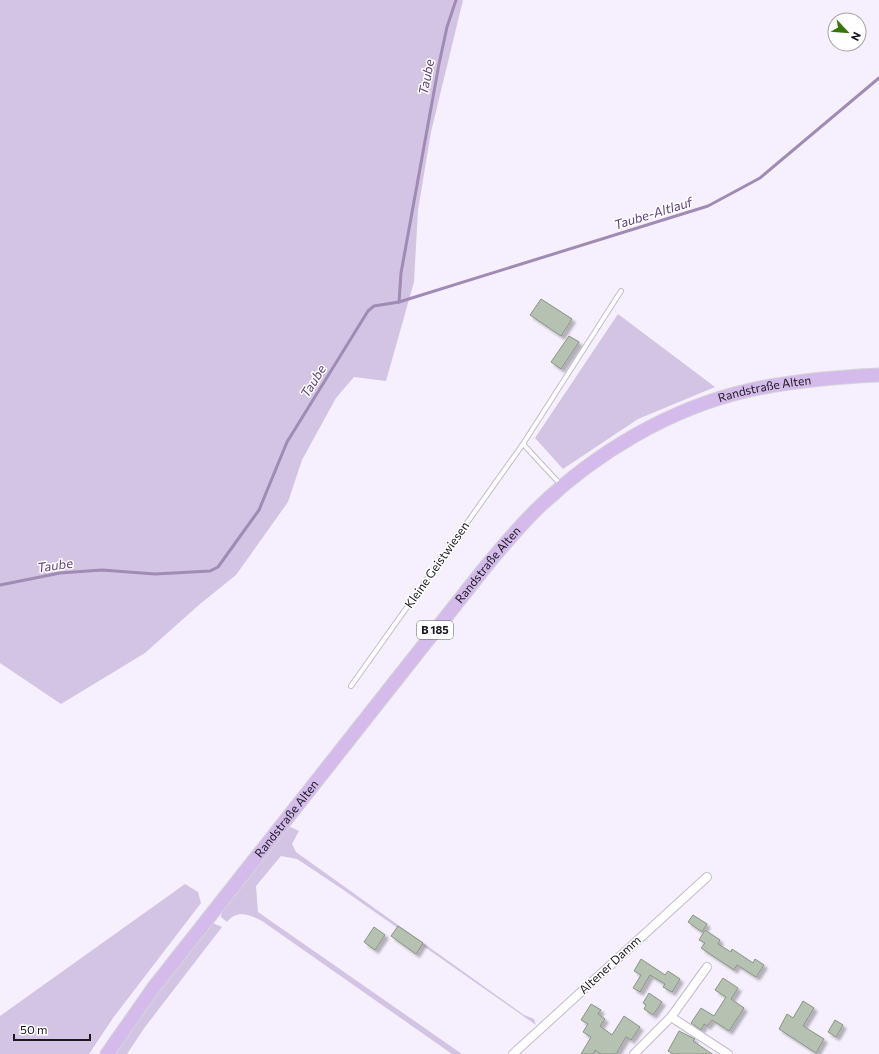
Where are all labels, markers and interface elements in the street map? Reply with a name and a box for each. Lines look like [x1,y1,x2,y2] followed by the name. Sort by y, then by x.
[827,12,867,52] north arrow
[849,30,864,43] text: N
[415,58,437,96] water label: Taube
[612,193,696,233] water label: Taube-Altlauf
[297,361,329,400] water label: Taube
[716,372,812,404] street label: Randstraße Alten
[401,519,471,610] street label: Kleine Geistwiesen
[452,523,523,605] street label: Randstraße Alten
[36,555,74,575] water label: Taube
[417,621,453,639] road number: B 185
[251,777,321,860] street label: Randstraße Alten
[576,932,643,996] street label: Altener Damm
[14,1016,90,1042] scale bar
[20,1022,48,1036] text: 50 m

